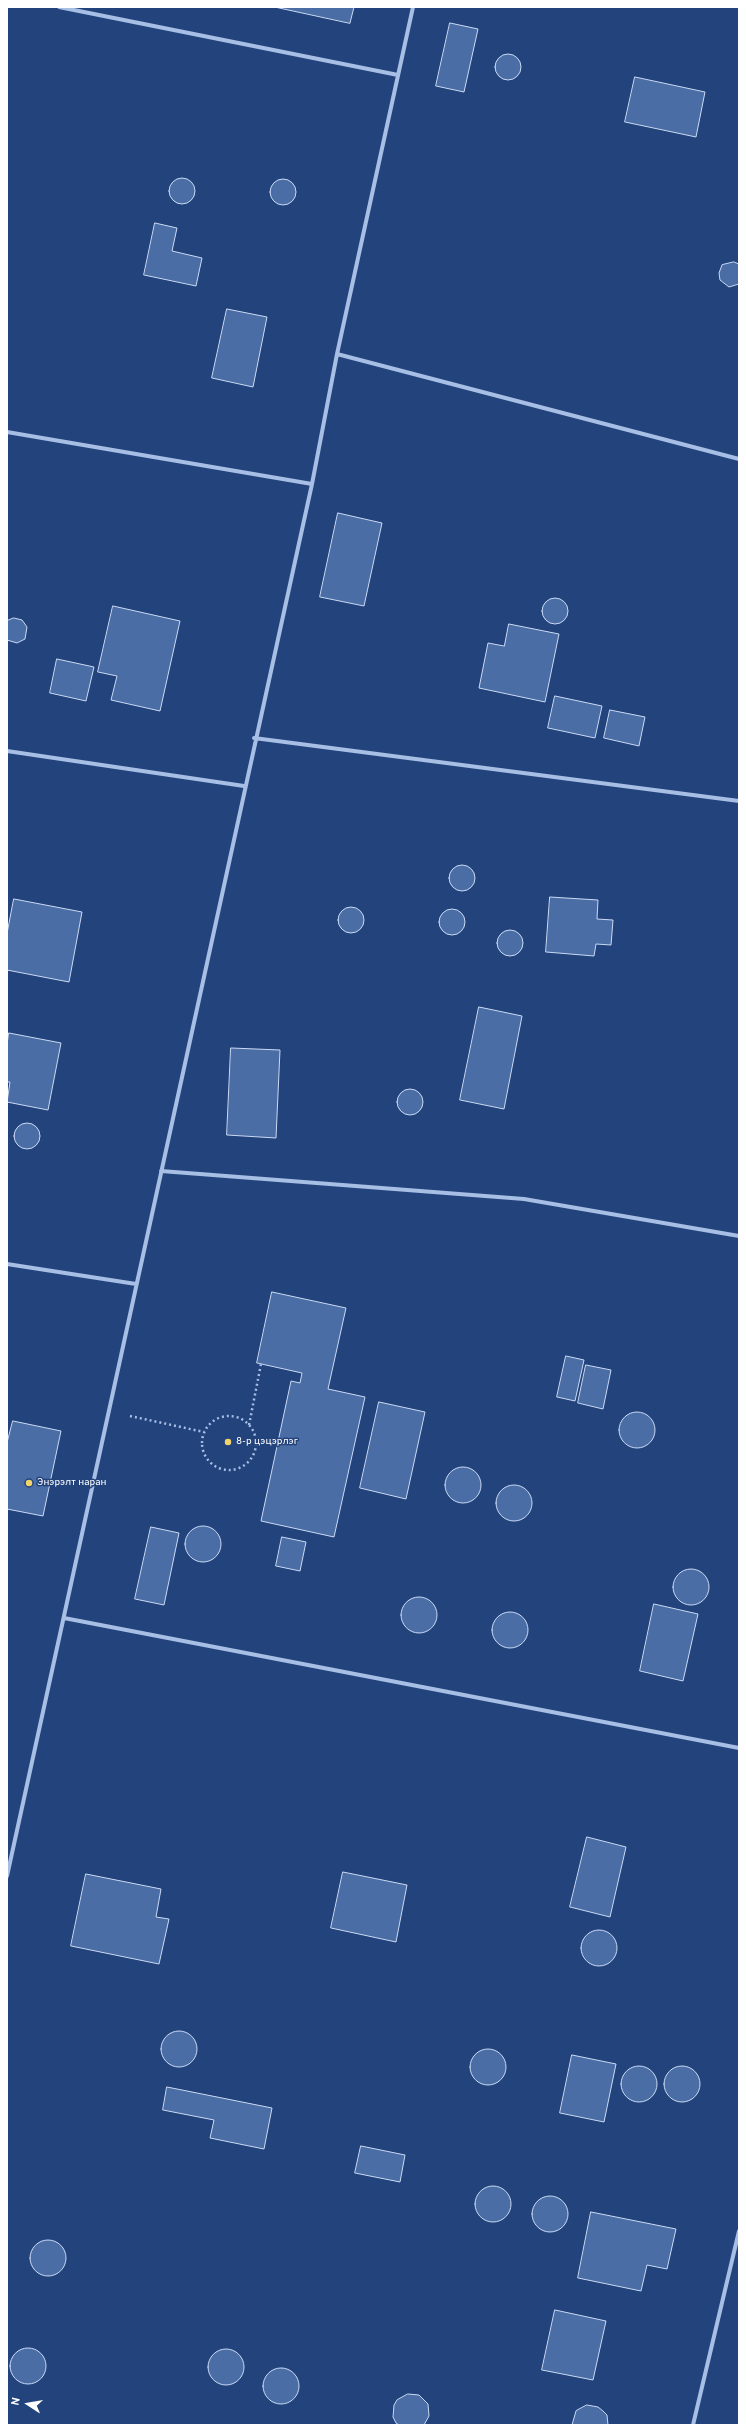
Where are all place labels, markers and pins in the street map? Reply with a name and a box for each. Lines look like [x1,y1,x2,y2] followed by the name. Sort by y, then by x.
[236,1436,298,1448] place label: 8-р цэцэрлэг
[223,1437,233,1447] marker: 8-р цэцэрлэг
[37,1477,106,1489] place label: Энэрэлт наран
[24,1478,34,1488] marker: Энэрэлт наран

